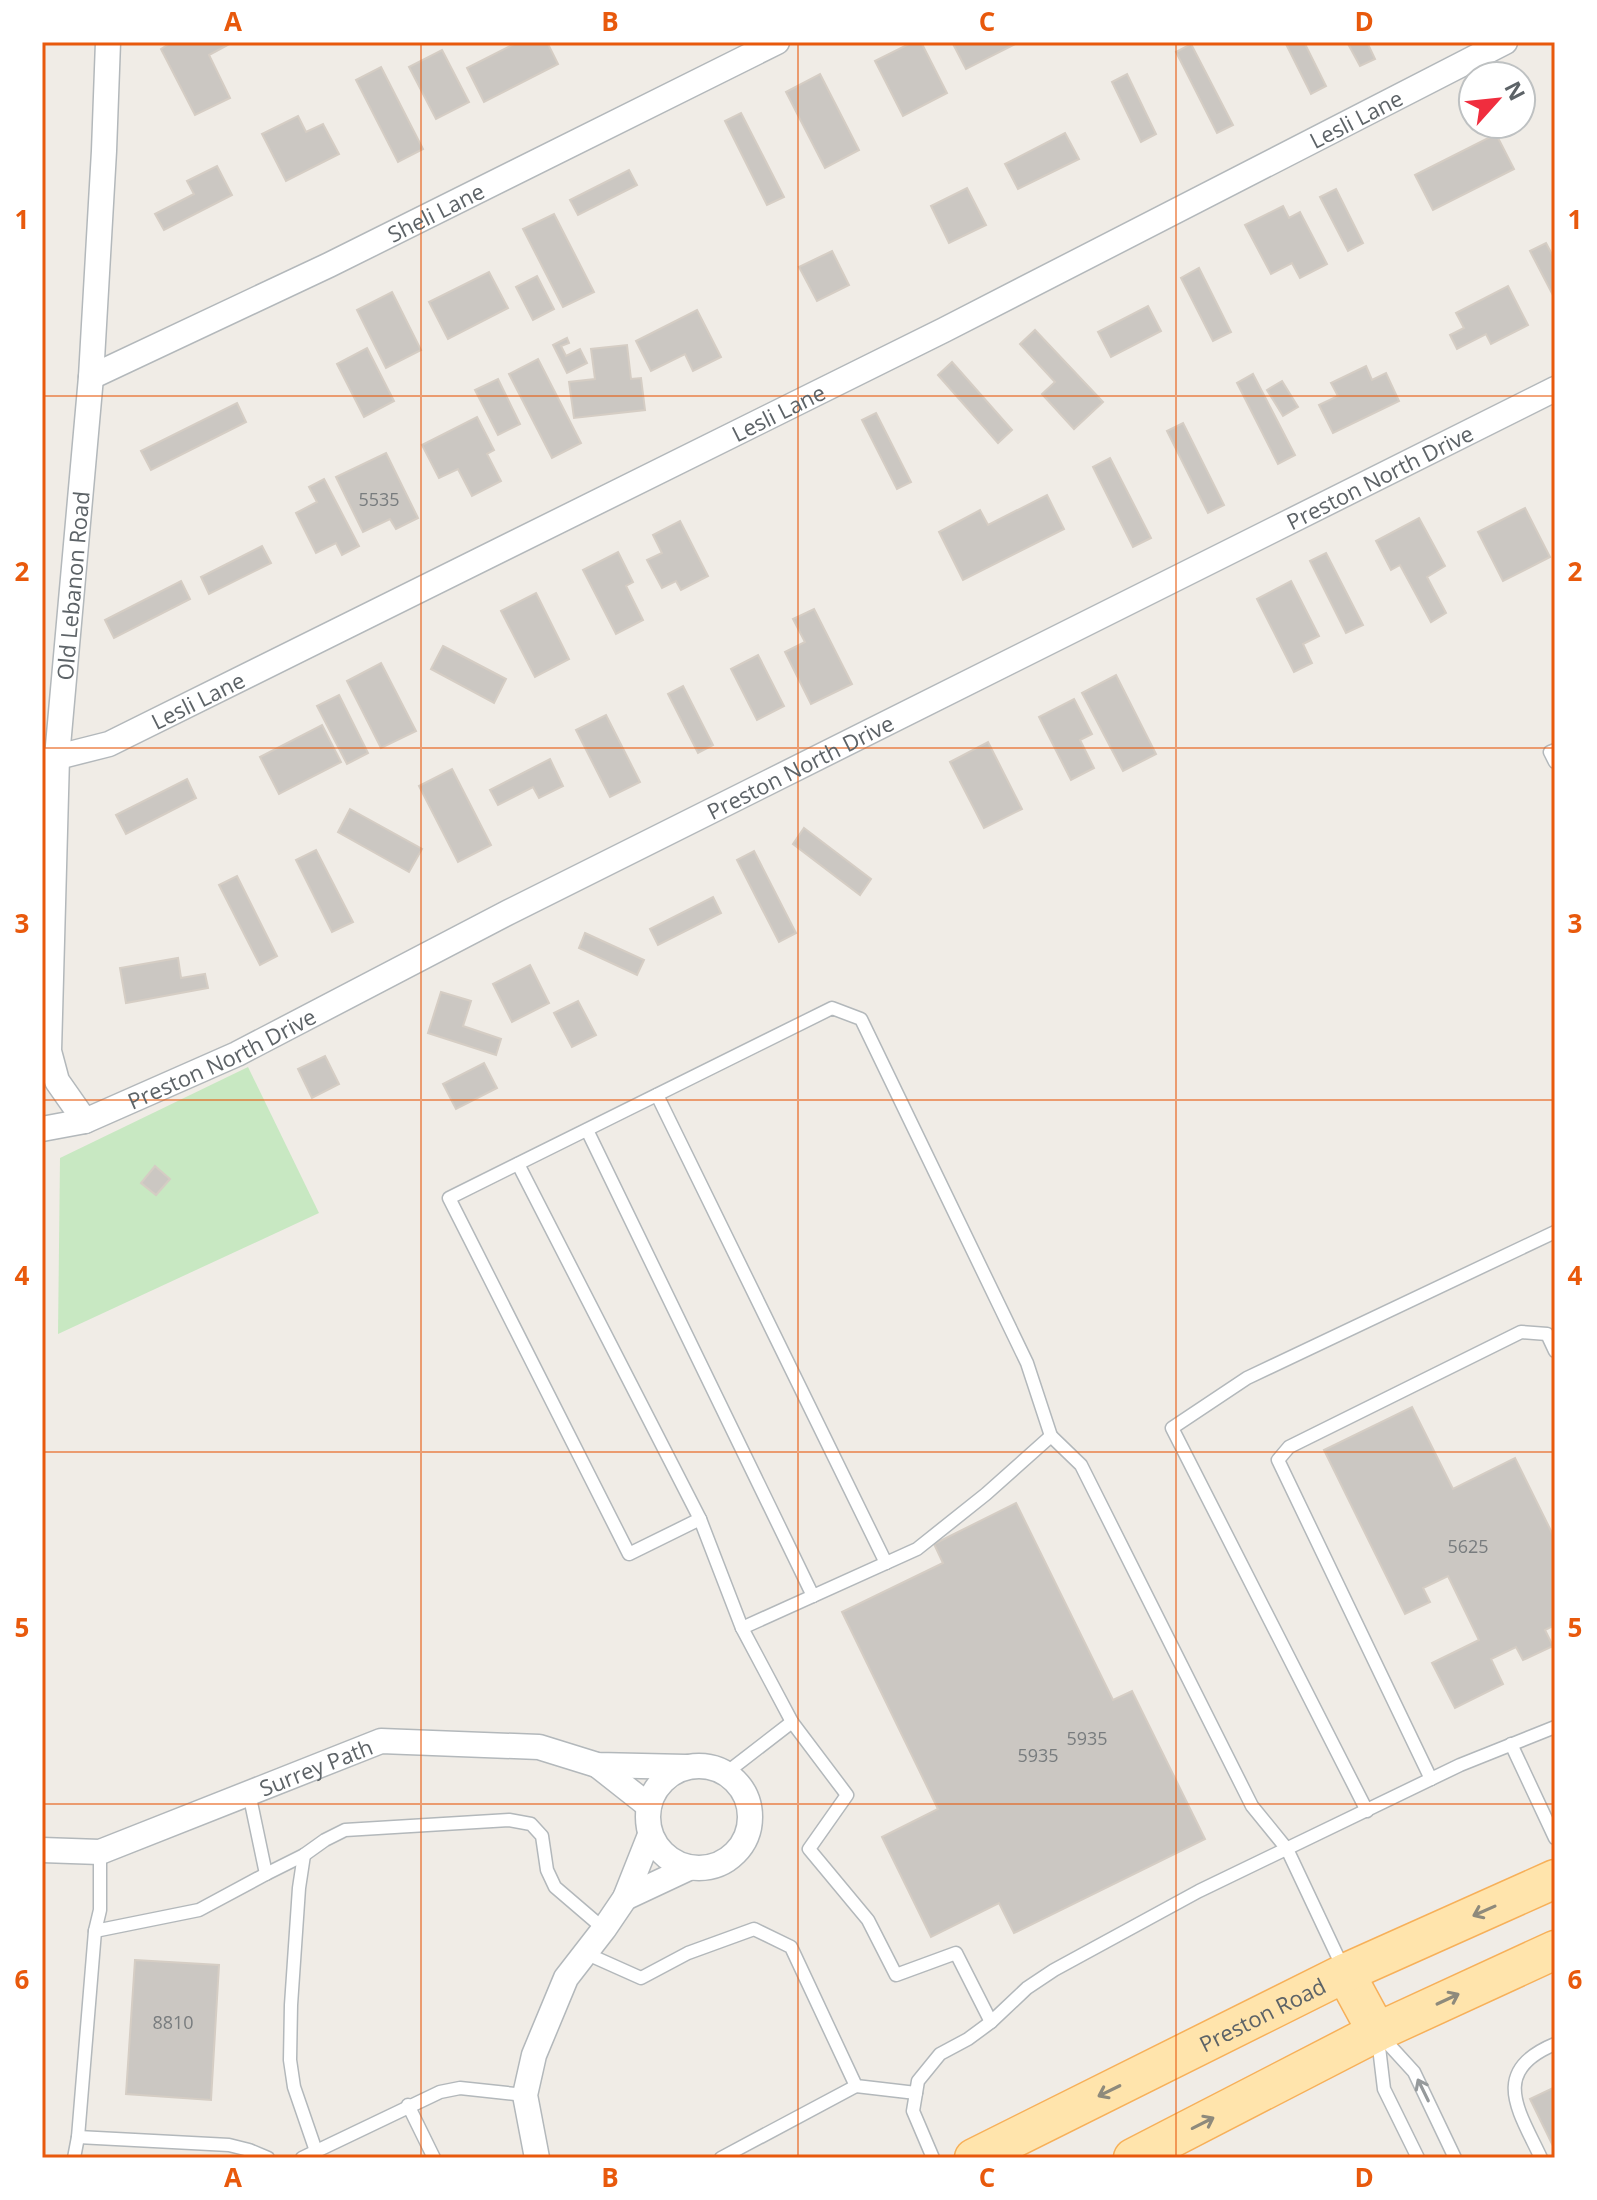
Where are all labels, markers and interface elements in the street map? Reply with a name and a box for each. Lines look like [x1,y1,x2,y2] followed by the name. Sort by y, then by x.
[224,3,242,39] text: A
[601,3,619,39] text: B
[979,3,995,39] text: C
[1354,3,1374,39] text: D
[1457,60,1537,140] north arrow
[1498,76,1533,105] text: N
[1304,82,1407,155] street label: Lesli Lane
[382,175,489,249] street label: Sheli Lane
[15,201,29,237] text: 1
[1568,201,1582,237] text: 1
[726,376,830,448] street label: Lesli Lane
[1281,417,1478,536] street label: Preston North Drive
[358,487,400,511] house number: 5535
[49,490,96,682] street label: Old Lebanon Road
[15,553,30,589] text: 2
[1568,553,1583,589] text: 2
[146,664,249,736] street label: Lesli Lane
[702,707,898,826] street label: Preston North Drive
[15,905,29,941] text: 3
[1568,905,1582,941] text: 3
[123,1001,321,1115] street label: Preston North Drive
[15,1257,30,1293] text: 4
[1568,1257,1583,1293] text: 4
[1447,1534,1489,1558] house number: 5625
[15,1609,29,1645] text: 5
[1568,1609,1582,1645] text: 5
[1066,1726,1108,1750] house number: 5935
[255,1731,377,1803] street label: Surrey Path
[1017,1743,1059,1767] house number: 5935
[1472,1904,1496,1919] one-way arrow
[15,1961,30,1997] text: 6
[1568,1961,1583,1997] text: 6
[1194,1970,1331,2058] street label: Preston Road
[1435,1991,1459,2006] one-way arrow
[152,2010,194,2034] house number: 8810
[1415,2079,1430,2103] one-way arrow
[1097,2084,1121,2099] one-way arrow
[1190,2114,1214,2130] one-way arrow
[224,2159,242,2195] text: A
[601,2159,619,2195] text: B
[979,2159,995,2195] text: C
[1354,2159,1374,2195] text: D

